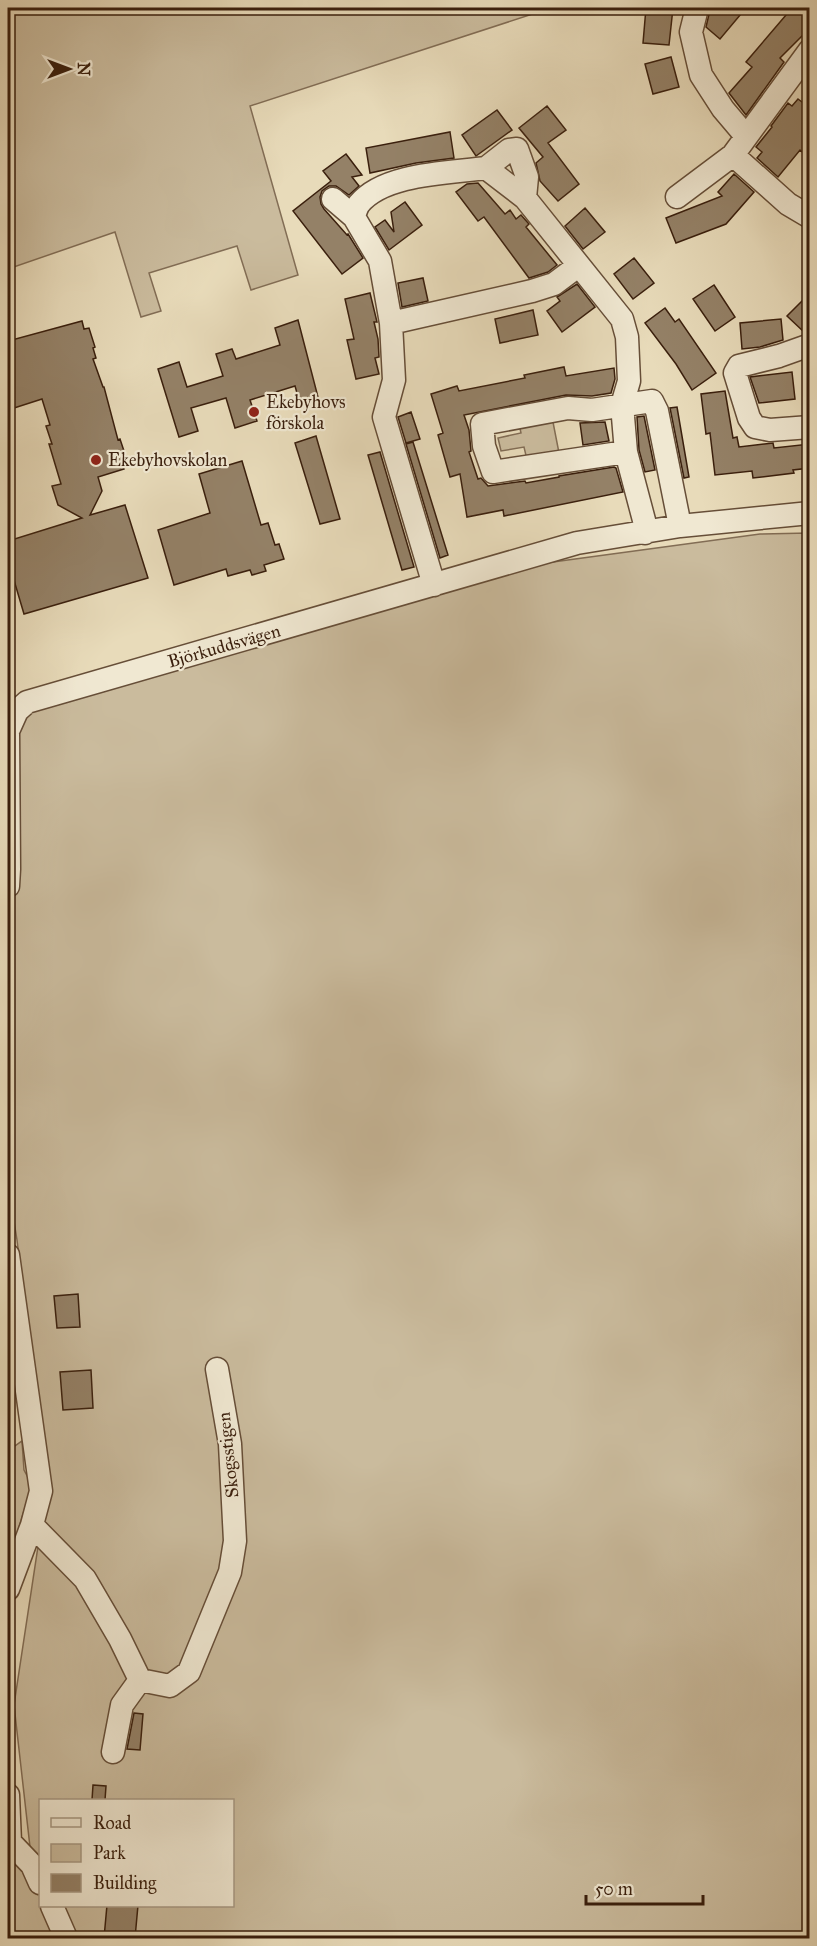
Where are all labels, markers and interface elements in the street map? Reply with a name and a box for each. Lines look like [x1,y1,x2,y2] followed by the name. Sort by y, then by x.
[39,39,99,99] north arrow
[74,62,93,76] text: N
[266,391,346,434] place label: Ekebyhovs förskola
[247,405,261,419] marker: Ekebyhovs förskola
[108,449,227,471] place label: Ekebyhovskolan
[89,453,103,467] marker: Ekebyhovskolan
[165,619,284,674] street label: Björkuddsvägen
[213,1411,244,1499] street label: Skogsstigen
[39,1799,234,1907] legend
[93,1812,131,1834] text: Road
[93,1842,126,1864] text: Park
[586,1868,703,1906] scale bar
[93,1872,157,1895] text: Building
[595,1878,633,1900] text: 50 m

